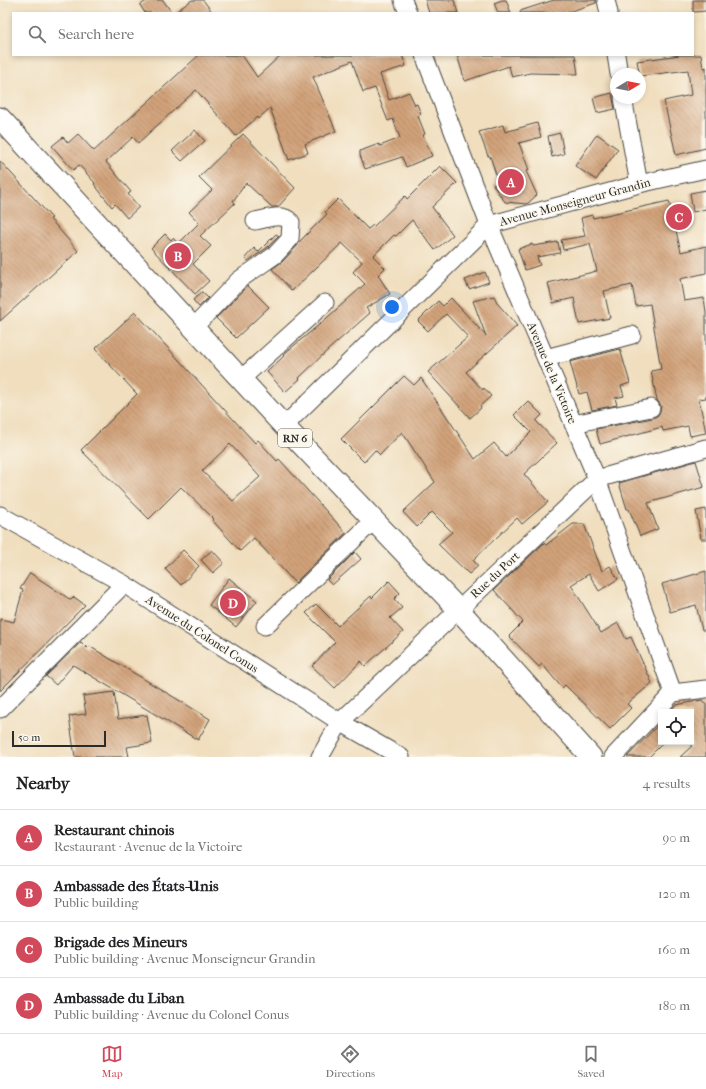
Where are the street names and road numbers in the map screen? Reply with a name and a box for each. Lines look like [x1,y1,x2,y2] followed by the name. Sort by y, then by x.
[498,175,652,229] street label: Avenue Monseigneur Grandin
[524,319,580,426] street label: Avenue de la Victoire
[278,429,312,447] road number: RN 6
[468,548,523,601] street label: Rue du Port
[142,592,261,676] street label: Avenue du Colonel Conus

